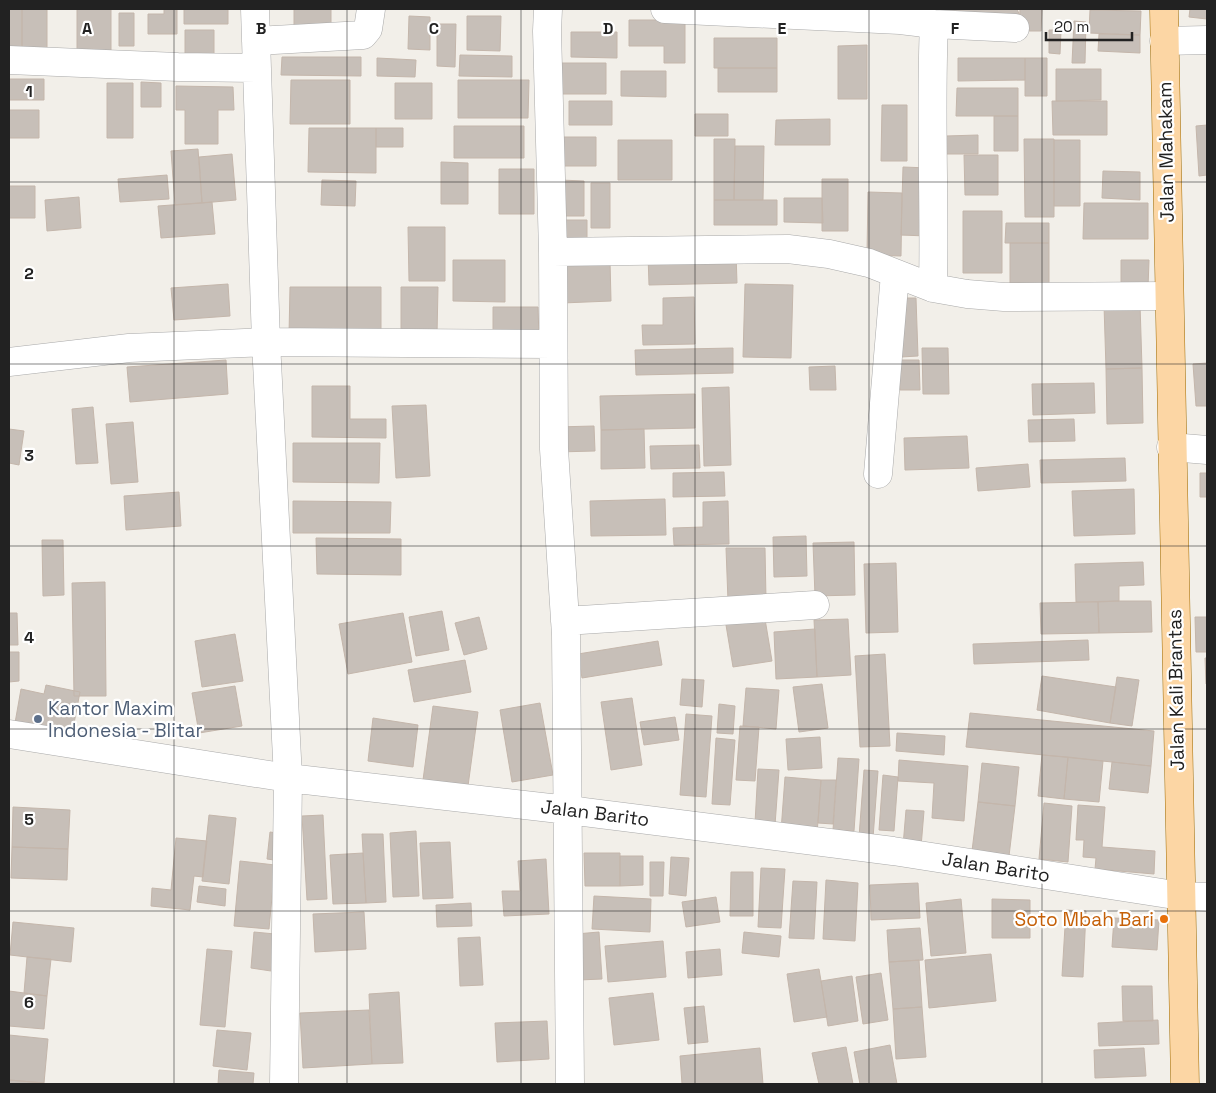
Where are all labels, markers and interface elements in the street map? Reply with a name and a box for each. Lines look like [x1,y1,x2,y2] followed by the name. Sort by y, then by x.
[1046,10,1132,42] scale bar
[1054,17,1089,36] text: 20 m
[82,18,92,39] text: A
[256,18,266,39] text: B
[429,18,439,39] text: C
[603,18,613,39] text: D
[778,18,787,39] text: E
[951,18,960,39] text: F
[25,81,33,102] text: 1
[1152,81,1180,223] street label: Jalan Mahakam
[24,263,34,284] text: 2
[24,445,34,466] text: 3
[1162,609,1190,771] street label: Jalan Kali Brantas
[24,627,34,648] text: 4
[48,696,203,743] place label: Kantor Maxim Indonesia - Blitar
[32,713,44,725] marker: Kantor Maxim Indonesia - Blitar
[539,794,651,832] street label: Jalan Barito
[24,809,34,830] text: 5
[940,846,1052,888] street label: Jalan Barito
[1015,907,1154,932] place label: Soto Mbah Bari
[1158,913,1170,925] marker: Soto Mbah Bari
[24,992,34,1013] text: 6

